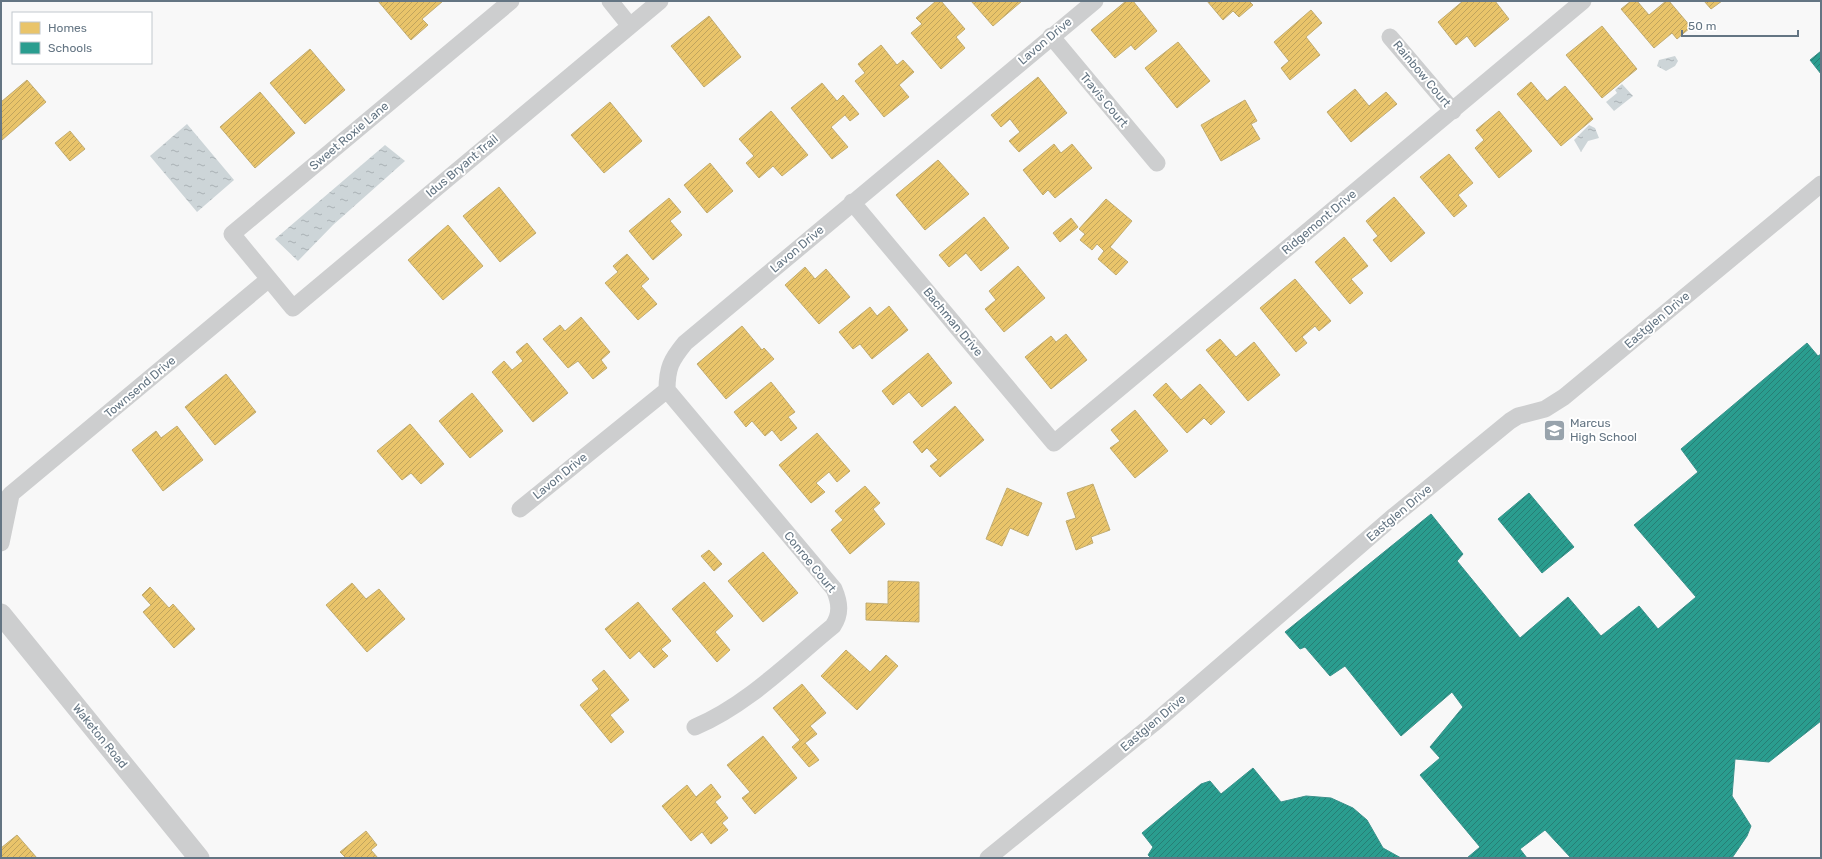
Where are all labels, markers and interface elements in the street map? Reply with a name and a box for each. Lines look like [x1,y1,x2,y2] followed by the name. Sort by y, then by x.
[12,12,152,64] legend
[1682,12,1798,38] scale bar
[1015,14,1075,67] street label: Lavon Drive
[1688,19,1716,33] text: 50 m
[48,21,87,35] text: Homes
[1390,38,1454,110] street label: Rainbow Court
[48,41,92,55] text: Schools
[1077,70,1131,130] street label: Travis Court
[307,99,392,173] street label: Sweet Roxie Lane
[423,132,501,200] street label: Idus Bryant Trail
[1279,187,1359,257] street label: Ridgemont Drive
[767,222,827,275] street label: Lavon Drive
[920,285,986,359] street label: Bachman Drive
[1622,289,1693,351] street label: Eastglen Drive
[102,353,179,421] street label: Townsend Drive
[1570,416,1637,444] place label: Marcus High School
[1542,417,1568,443] school or university icon: Marcus High School
[530,450,590,502] street label: Lavon Drive
[1364,482,1435,544] street label: Eastglen Drive
[781,529,839,596] street label: Conroe Court
[1118,692,1189,754] street label: Eastglen Drive
[70,701,130,771] street label: Waketon Road

